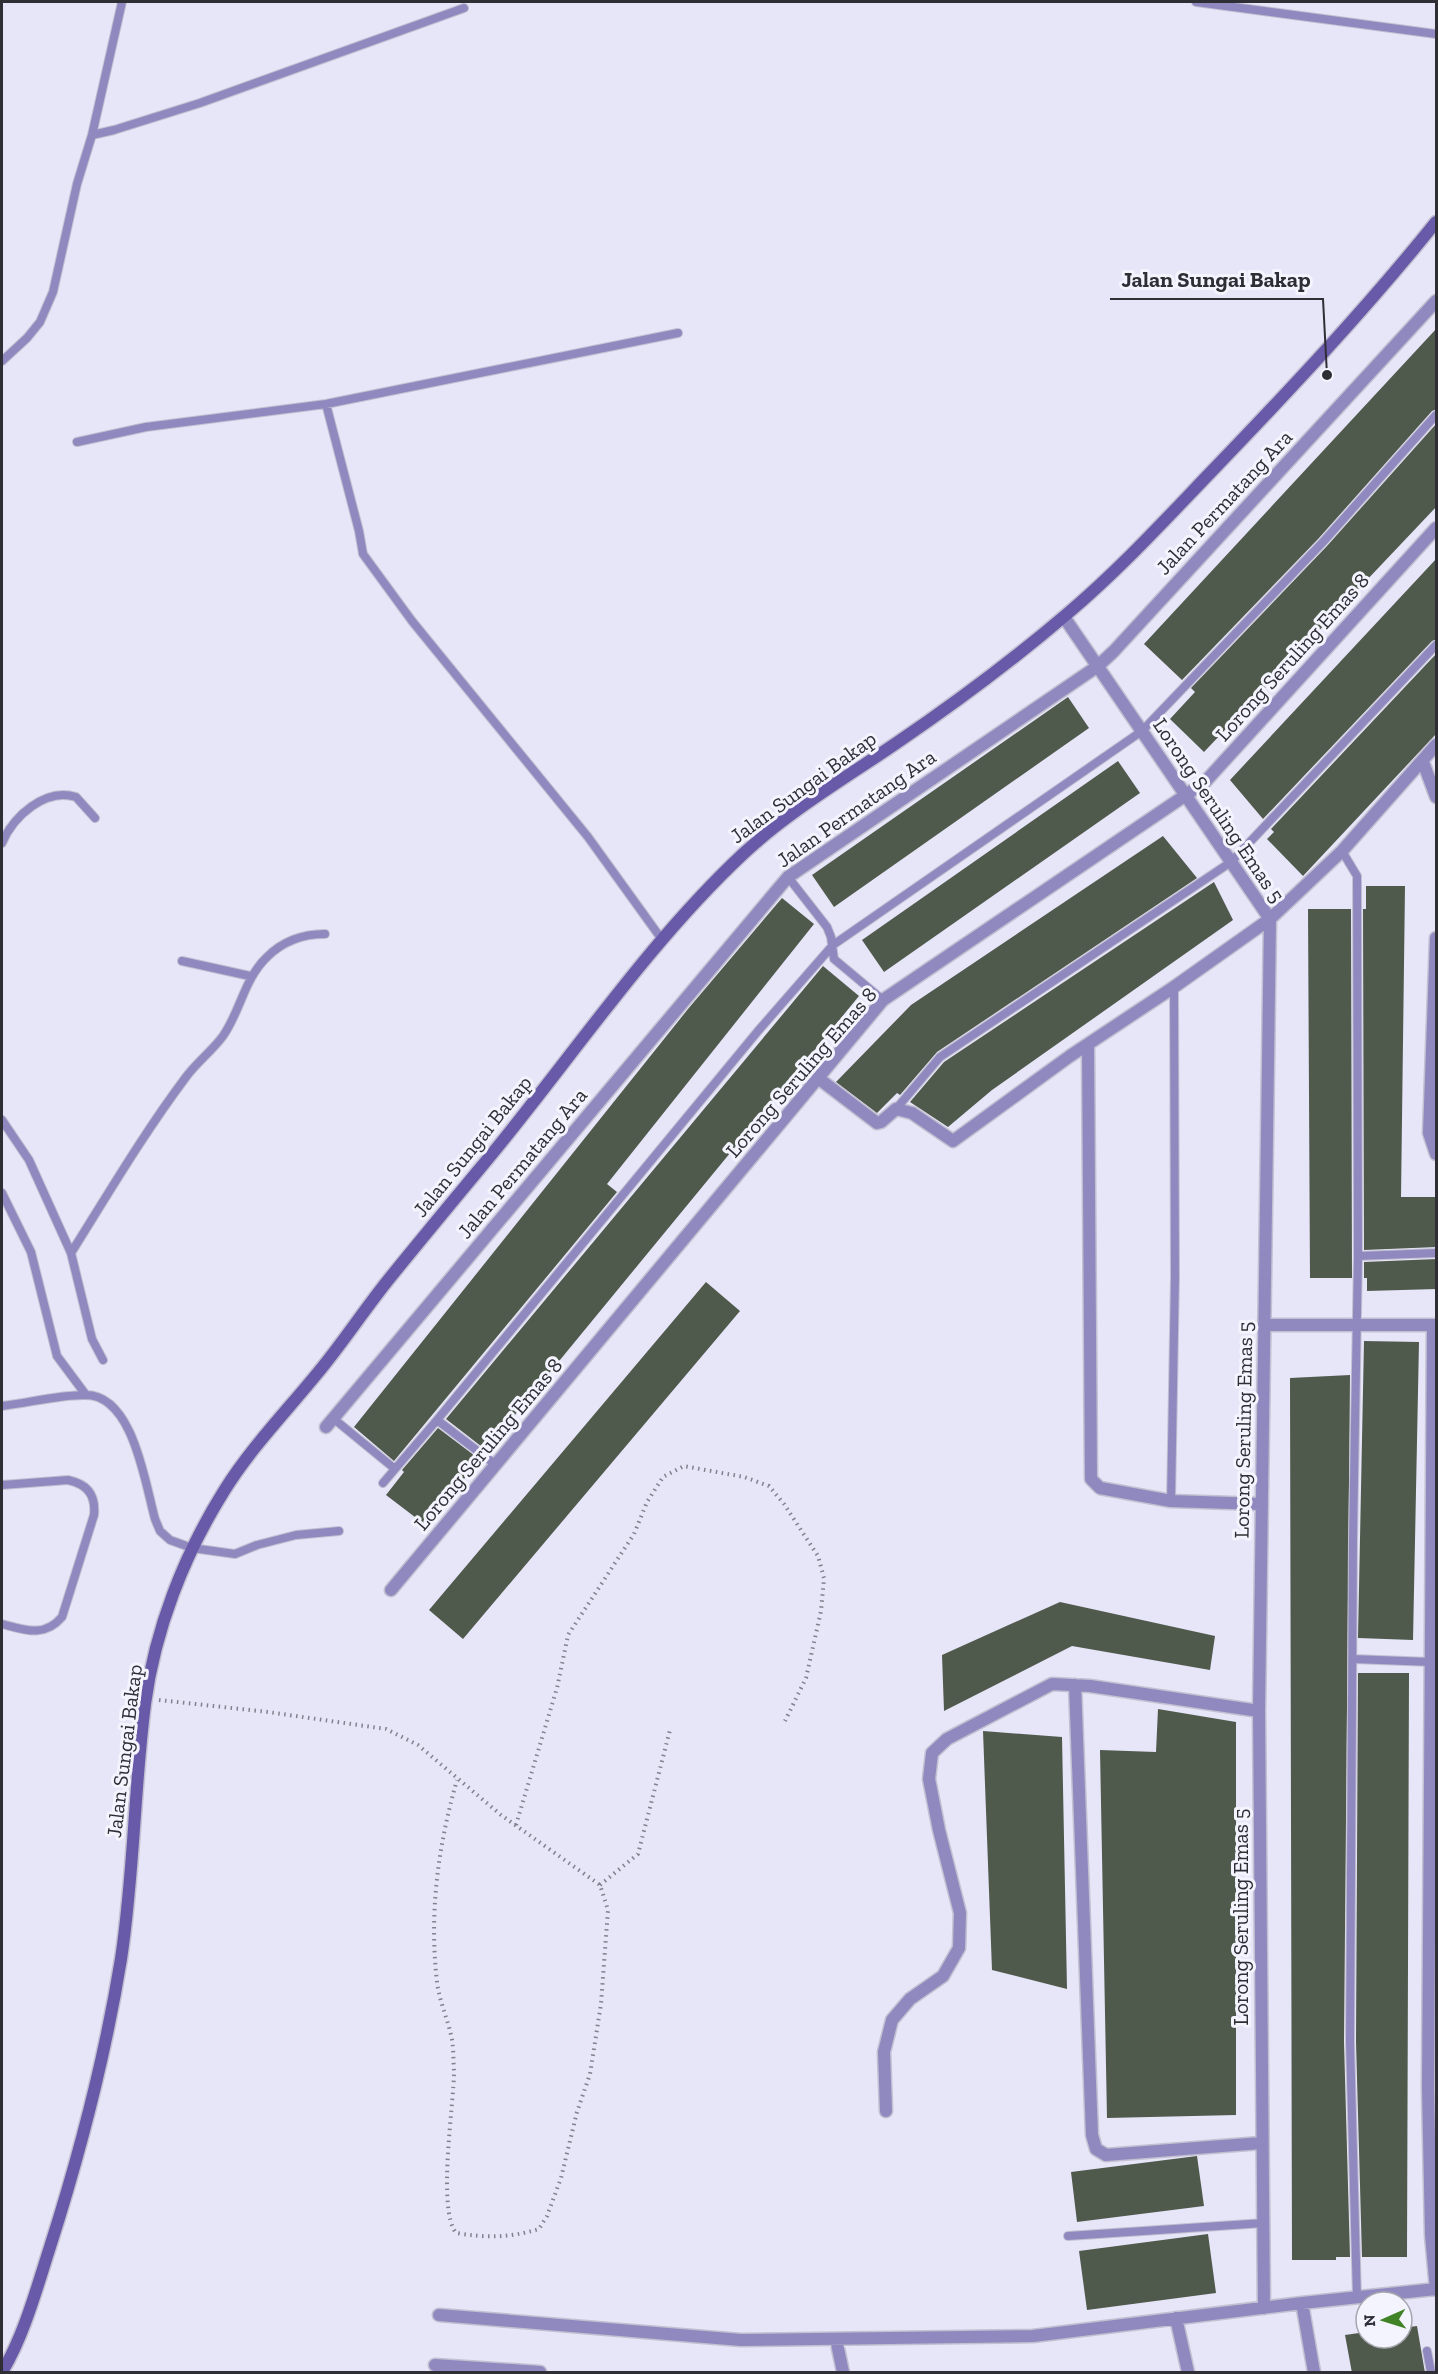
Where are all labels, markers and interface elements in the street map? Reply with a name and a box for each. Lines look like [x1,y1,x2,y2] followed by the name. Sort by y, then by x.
[1110,259,1323,299] callout: Jalan Sungai Bakap
[1122,266,1311,293] text: Jalan Sungai Bakap
[1151,425,1297,579] street label: Jalan Permatang Ara
[1210,568,1374,746] street label: Lorong Seruling Emas 8
[1148,713,1290,907] street label: Lorong Seruling Emas 5
[725,726,881,848] street label: Jalan Sungai Bakap
[772,744,940,872] street label: Jalan Permatang Ara
[720,982,882,1162] street label: Lorong Seruling Emas 8
[407,1070,537,1222] street label: Jalan Sungai Bakap
[452,1083,592,1243] street label: Jalan Permatang Ara
[1229,1321,1257,1539] street label: Lorong Seruling Emas 5
[409,1353,567,1535] street label: Lorong Seruling Emas 8
[101,1663,147,1839] street label: Jalan Sungai Bakap
[1228,1809,1253,2025] street label: Lorong Seruling Emas 5
[1354,2290,1414,2350] north arrow
[1360,2314,1379,2327] text: N

